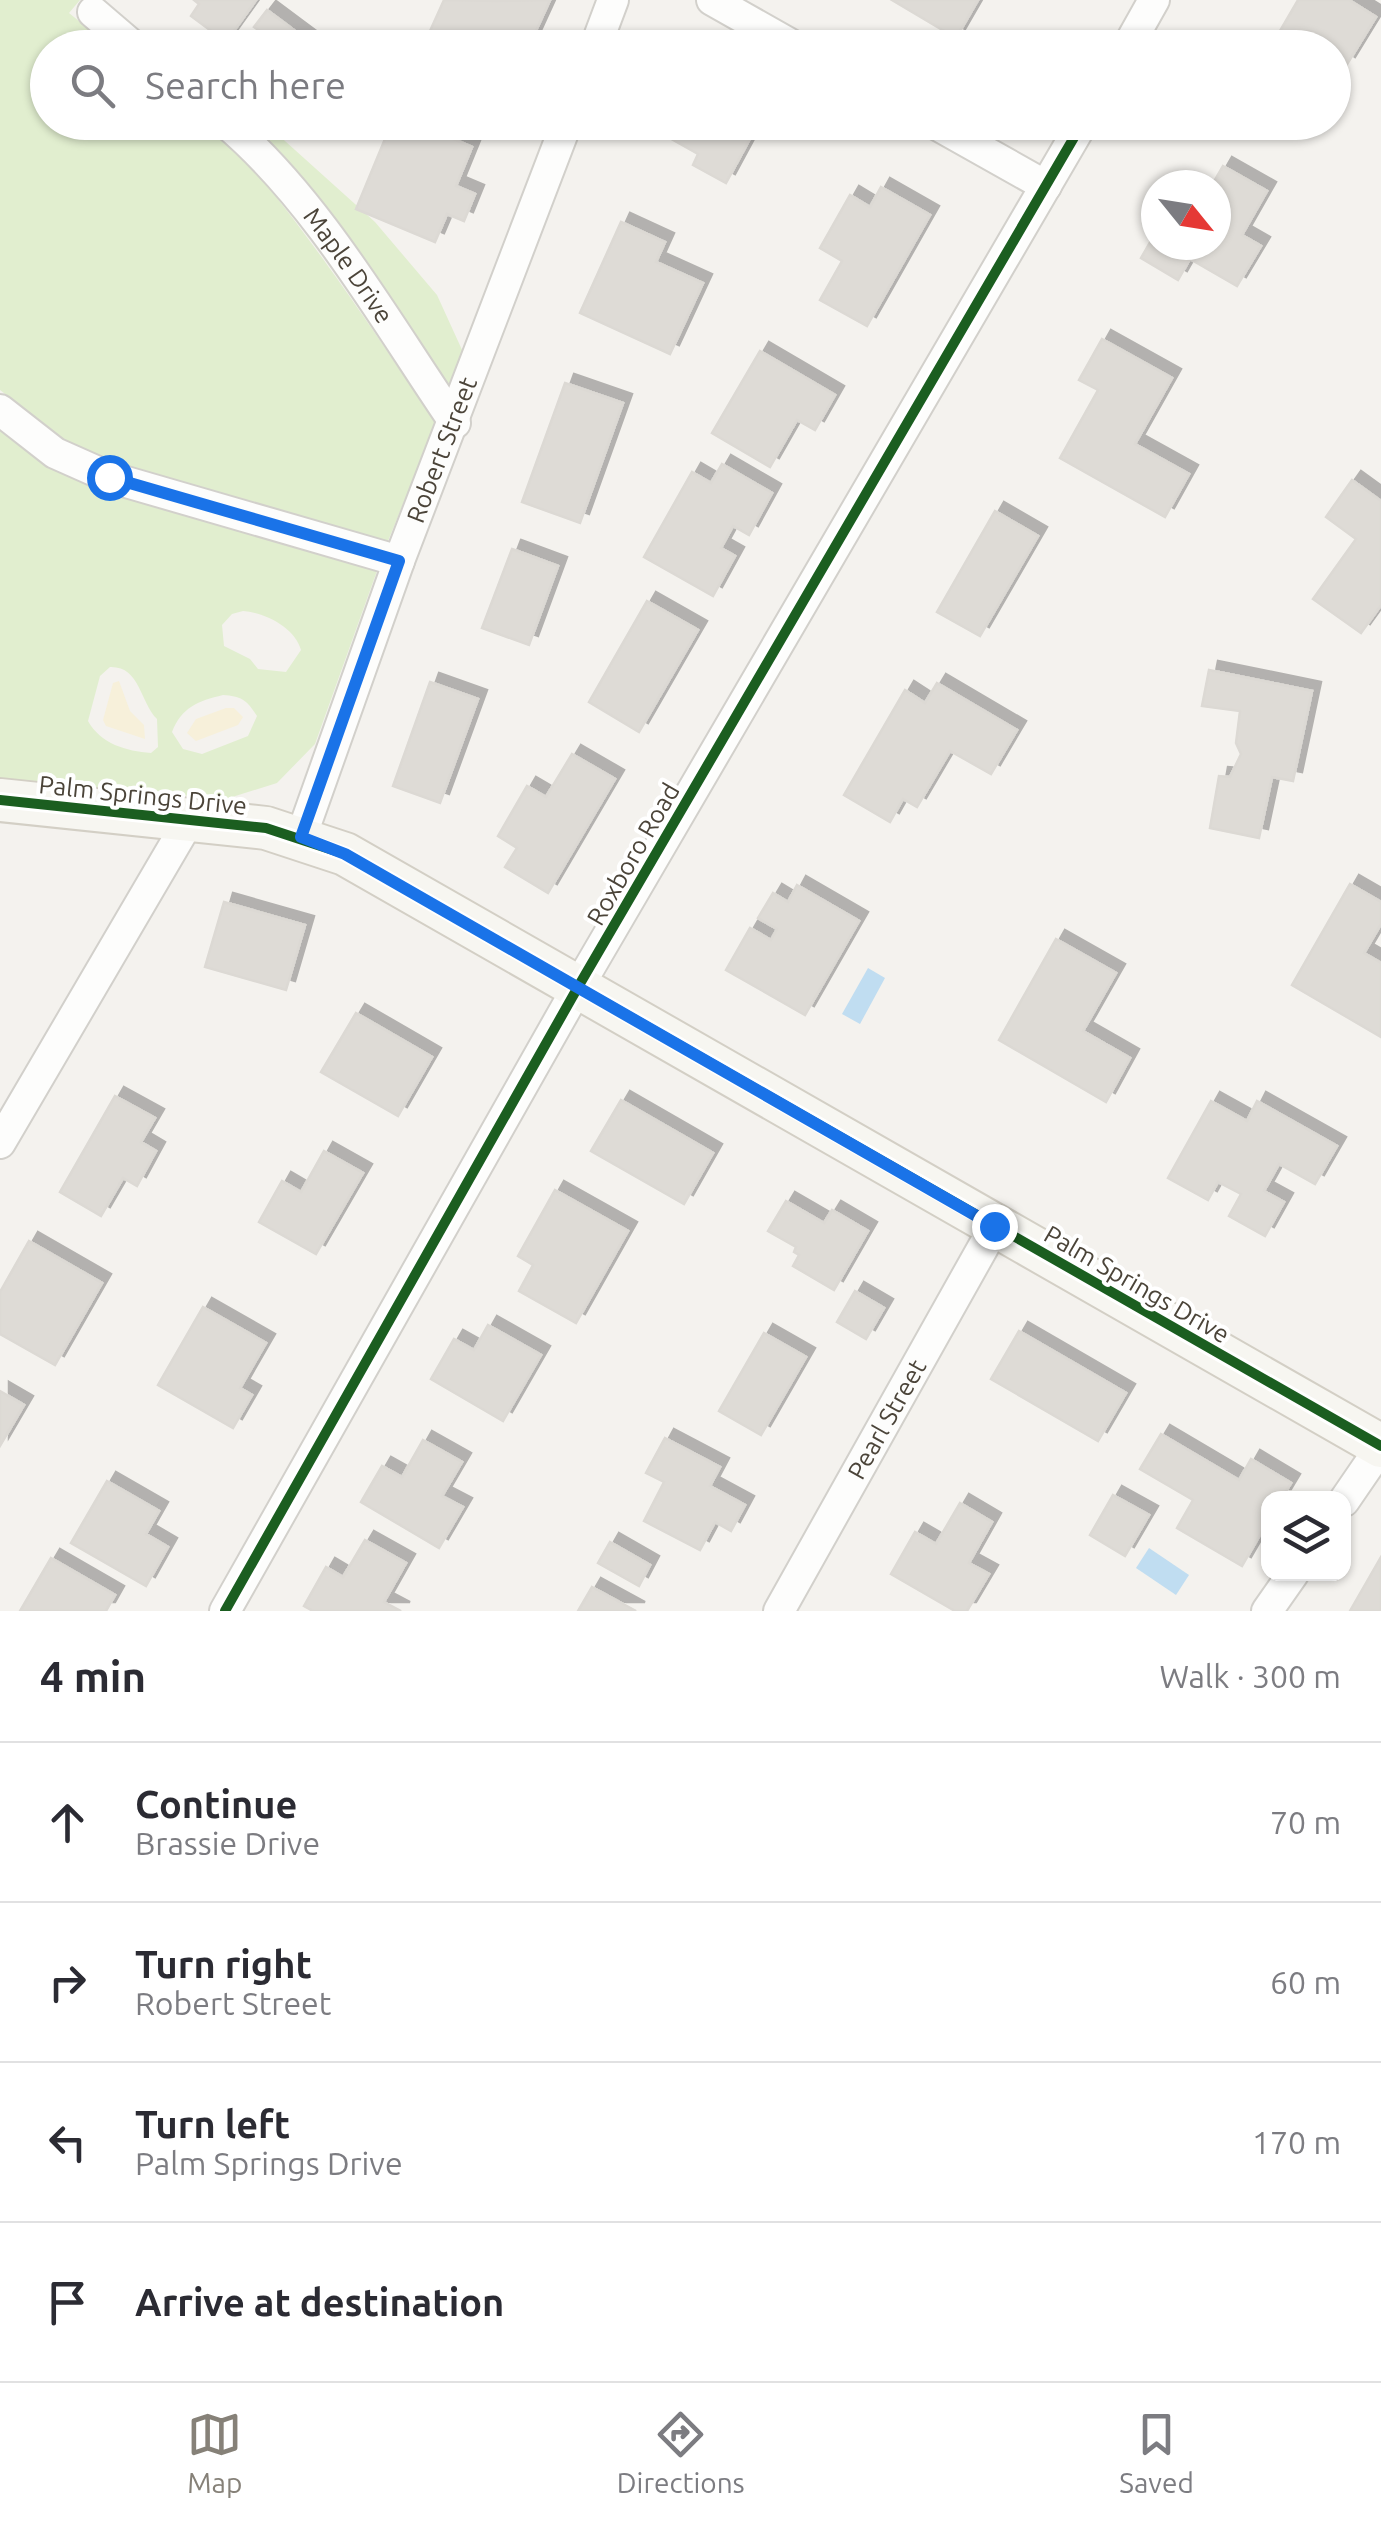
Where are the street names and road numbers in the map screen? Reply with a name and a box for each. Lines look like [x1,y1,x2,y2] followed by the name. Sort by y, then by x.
[298,202,399,328] street label: Maple Drive
[401,373,482,526] street label: Robert Street
[38,770,248,820] street label: Palm Springs Drive
[581,778,685,930] street label: Roxboro Road
[1039,1220,1235,1348] street label: Palm Springs Drive
[842,1354,931,1484] street label: Pearl Street

